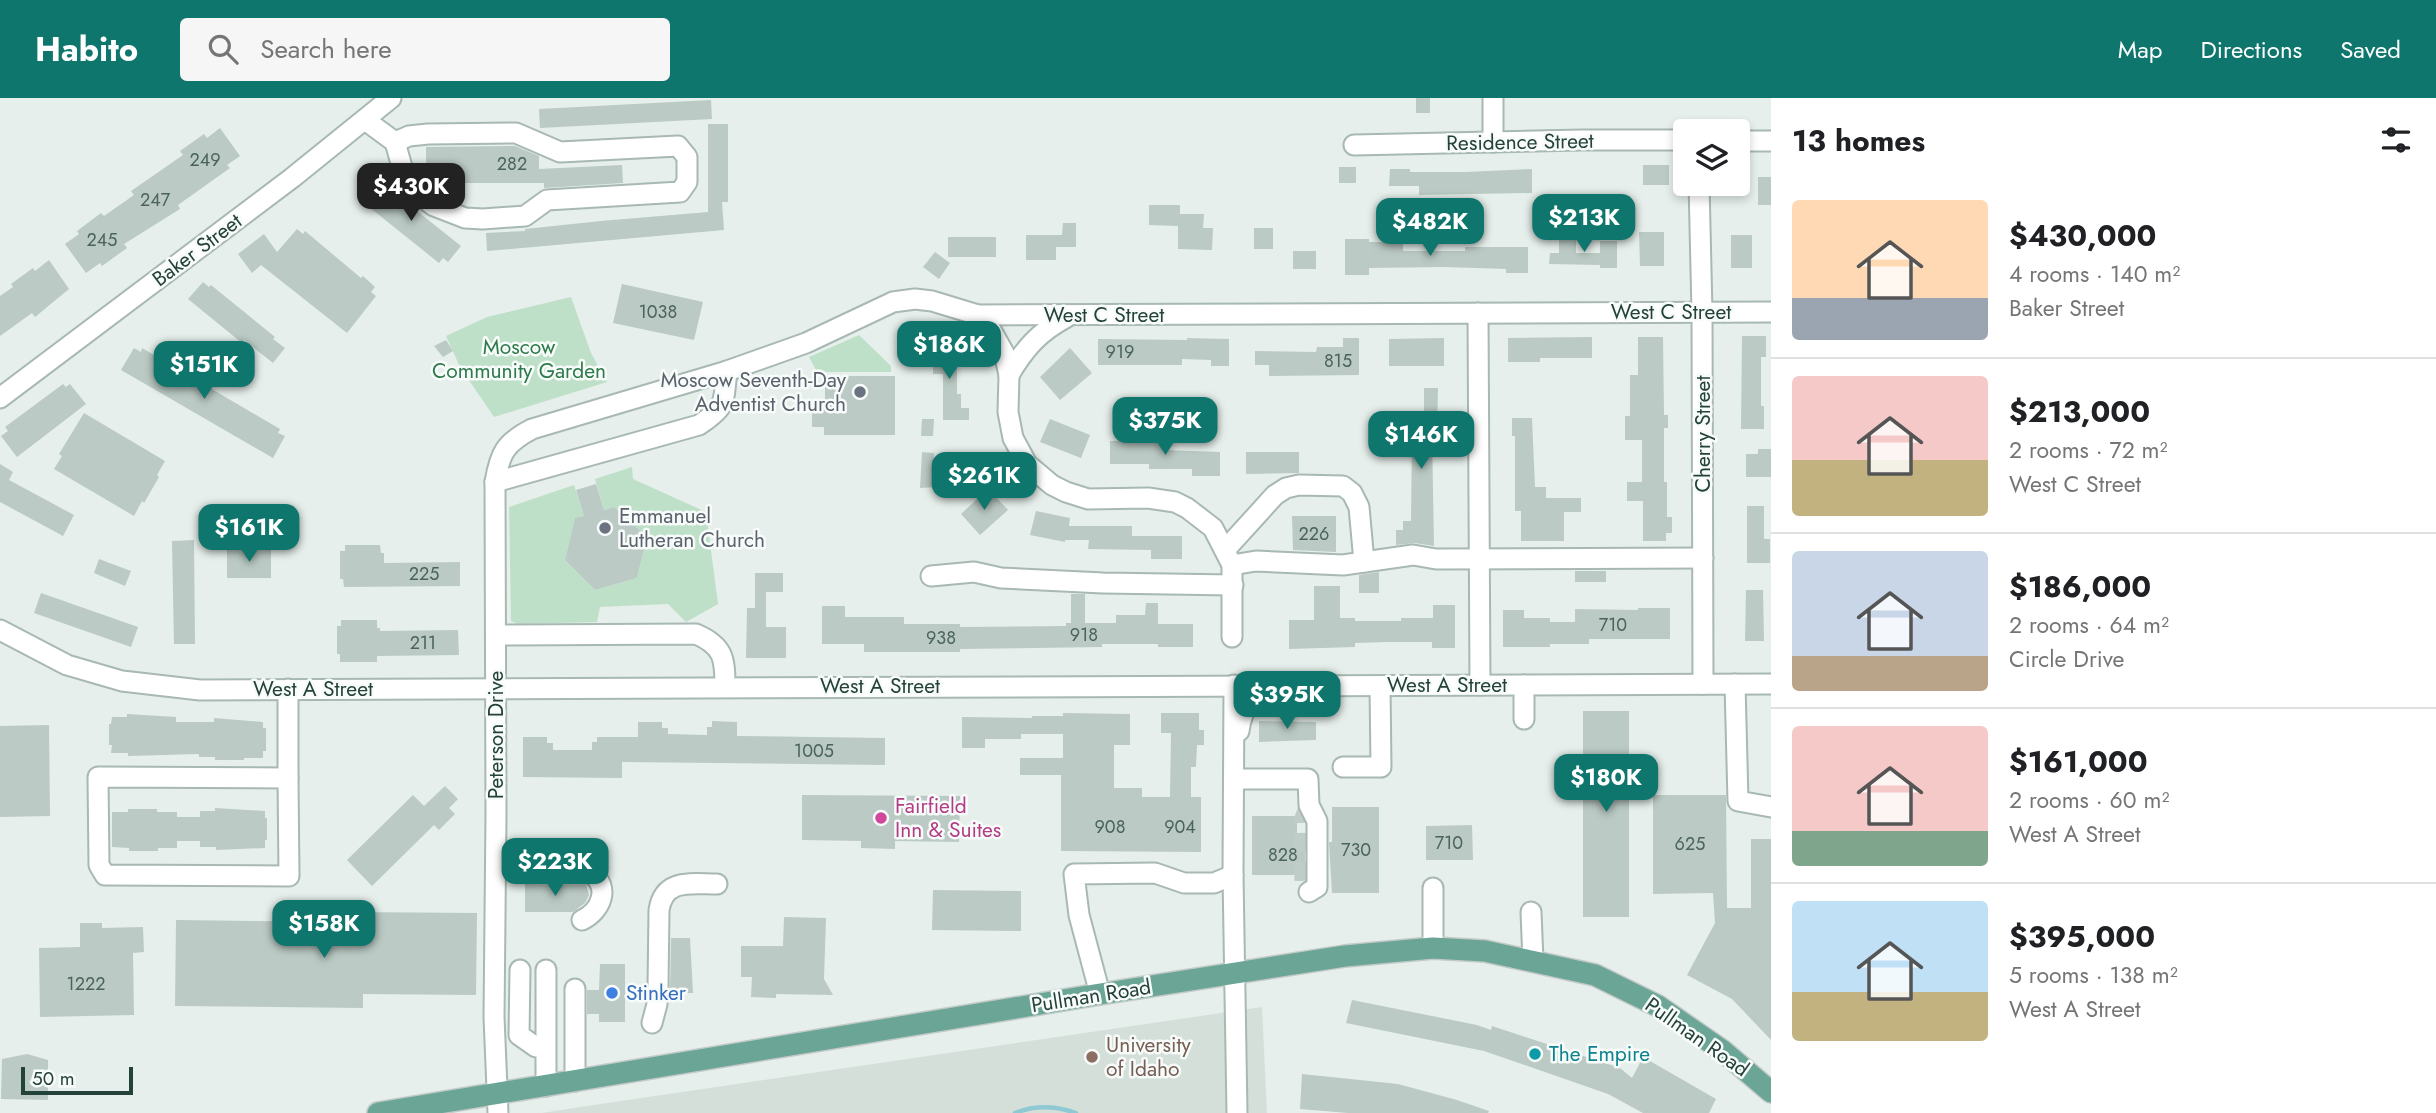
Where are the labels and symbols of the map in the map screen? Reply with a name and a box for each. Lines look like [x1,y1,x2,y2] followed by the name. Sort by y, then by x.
[1446,126,1594,158] street label: Residence Street
[189,147,221,173] house number: 249
[497,151,527,177] house number: 282
[362,164,460,223] pin: $430K
[140,187,171,213] house number: 247
[1535,194,1633,254] pin: $213K
[1381,198,1479,258] pin: $482K
[146,206,248,294] street label: Baker Street
[87,227,117,253] house number: 245
[1611,297,1731,327] street label: West C Street
[639,299,677,325] house number: 1038
[1044,300,1164,330] street label: West C Street
[900,322,998,381] pin: $186K
[432,332,606,386] park label: Moscow Community Garden
[1106,339,1134,365] house number: 919
[155,342,253,401] pin: $151K
[1324,348,1352,374] house number: 815
[661,365,847,419] place label: Moscow Seventh-Day Adventist Church
[1688,376,1718,492] street label: Cherry Street
[852,384,868,400] marker: Moscow Seventh-Day Adventist Church
[1116,398,1214,457] pin: $375K
[1372,412,1470,471] pin: $146K
[935,452,1033,512] pin: $261K
[619,501,765,555] place label: Emmanuel Lutheran Church
[200,504,298,564] pin: $161K
[597,520,613,536] marker: Emmanuel Lutheran Church
[1299,521,1329,547] house number: 226
[409,561,439,587] house number: 225
[1599,612,1627,638] house number: 710
[1070,622,1098,648] house number: 918
[926,625,956,651] house number: 938
[410,630,436,656] house number: 211
[481,670,511,799] street label: Peterson Drive
[1387,670,1507,700] street label: West A Street
[820,671,940,701] street label: West A Street
[1238,672,1336,731] pin: $395K
[253,674,373,704] street label: West A Street
[794,738,834,764] house number: 1005
[1557,754,1655,814] pin: $180K
[895,791,1001,845] place label: Fairfield Inn & Suites
[873,810,889,826] marker: Fairfield Inn & Suites
[1095,814,1126,840] house number: 908
[1164,814,1196,840] house number: 904
[1435,830,1463,856] house number: 710
[1675,831,1705,857] house number: 625
[1341,837,1371,863] house number: 730
[506,838,604,898] pin: $223K
[1268,842,1298,868] house number: 828
[275,900,373,960] pin: $158K
[67,971,105,997] house number: 1222
[1029,972,1153,1020] street label: Pullman Road
[626,978,687,1008] place label: Stinker
[604,985,620,1001] marker: Stinker
[1639,990,1755,1084] street label: Pullman Road
[1106,1030,1192,1084] place label: University of Idaho
[1549,1039,1650,1069] place label: The Empire
[1527,1046,1543,1062] marker: The Empire
[1084,1049,1100,1065] marker: University of Idaho
[21,1064,133,1096] scale bar

